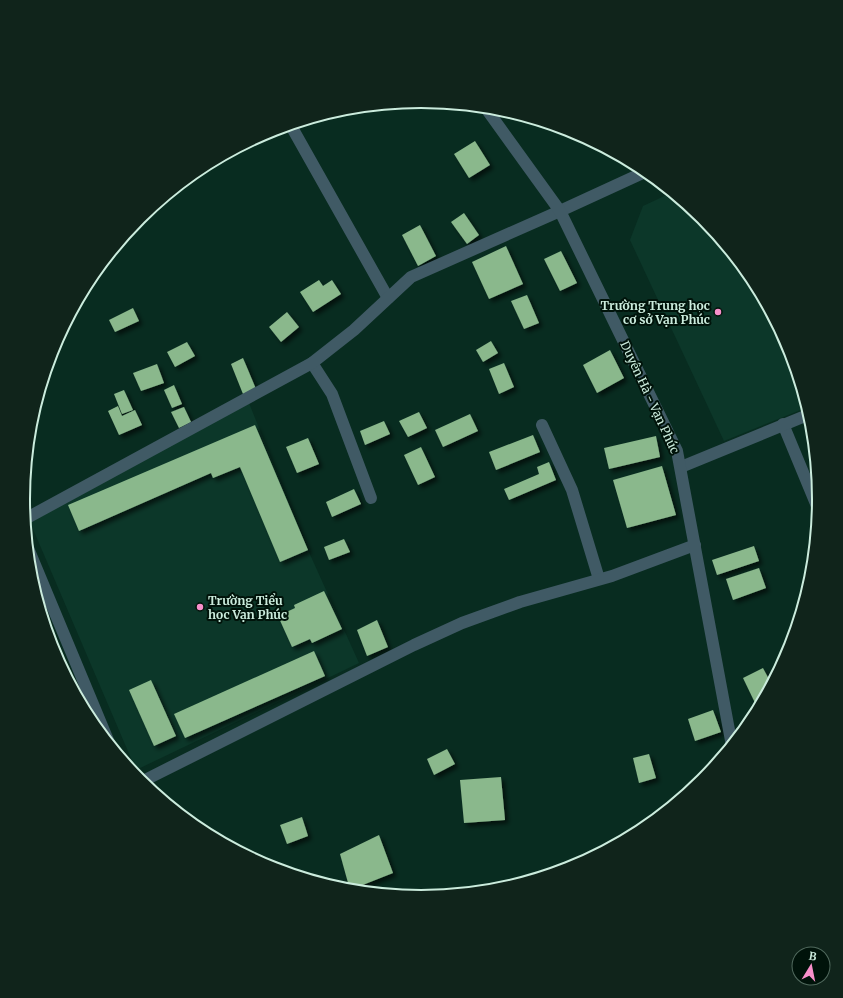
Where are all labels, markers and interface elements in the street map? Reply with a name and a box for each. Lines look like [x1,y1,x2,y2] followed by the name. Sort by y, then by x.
[601,298,710,327] place label: Trường Trung học cơ sở Vạn Phúc
[713,307,723,317] marker: Trường Trung học cơ sở Vạn Phúc
[617,338,683,456] street label: Duyên Hà - Vạn Phúc
[208,593,287,622] place label: Trường Tiểu học Vạn Phúc
[195,602,205,612] marker: Trường Tiểu học Vạn Phúc
[791,946,831,986] north arrow
[808,949,818,964] text: B

